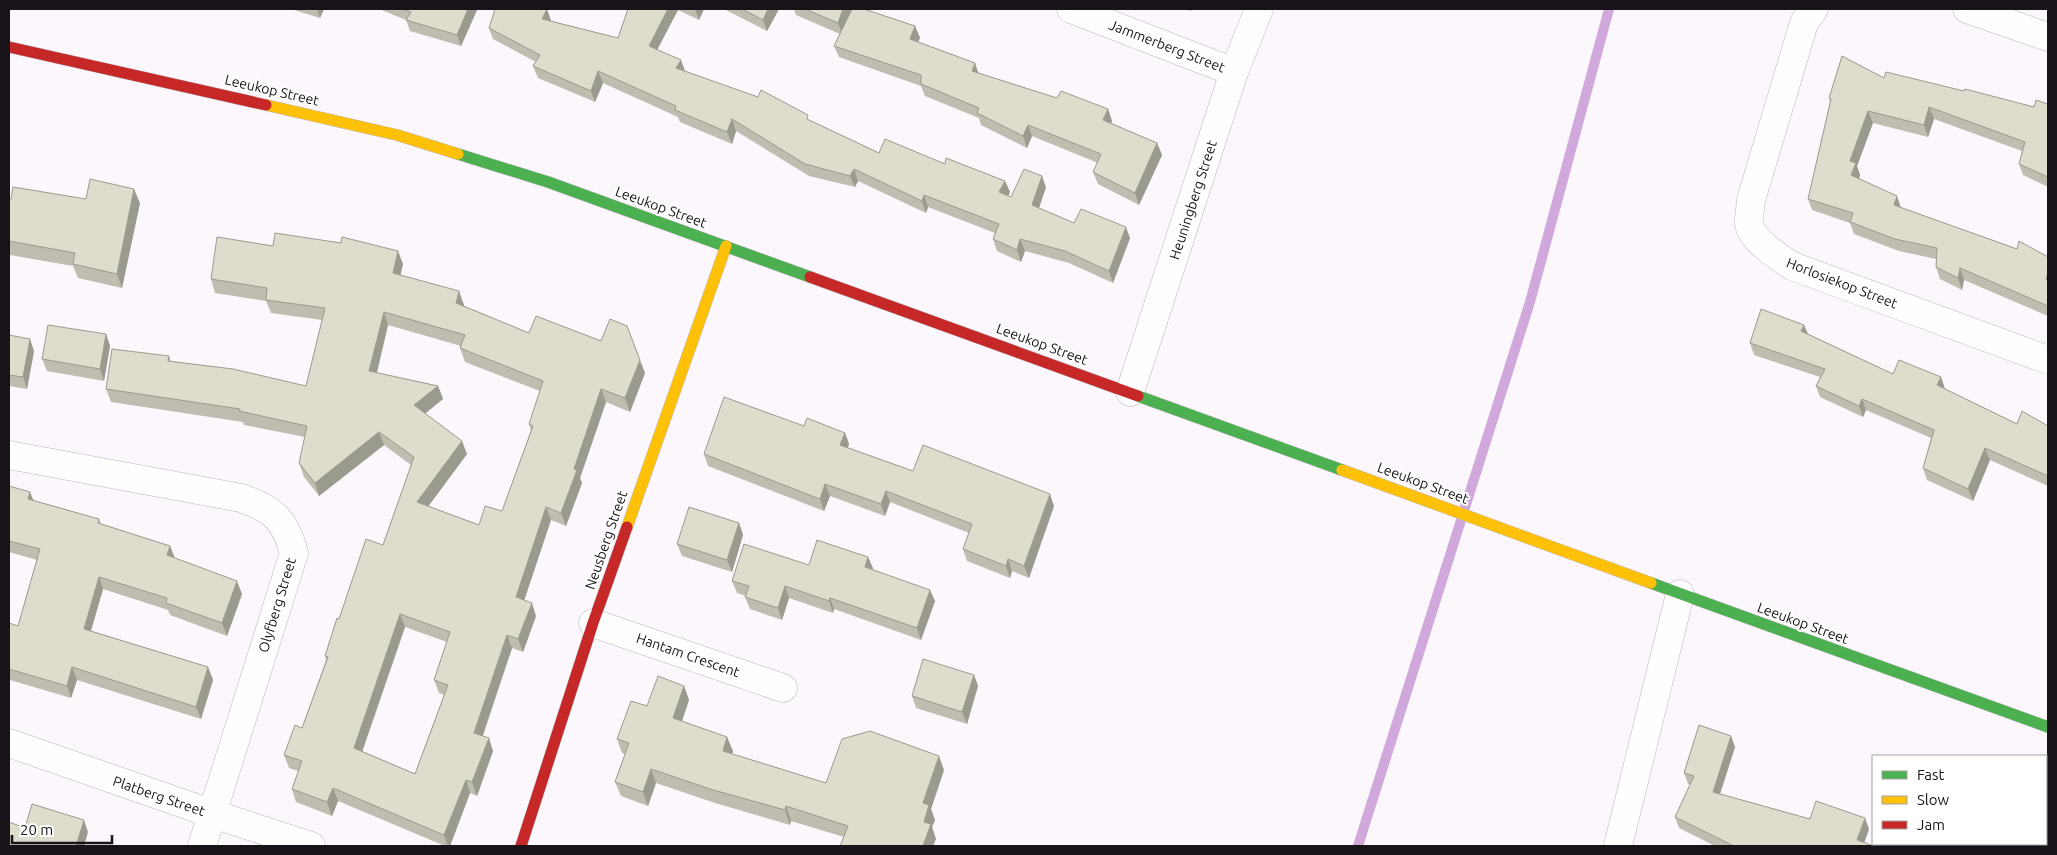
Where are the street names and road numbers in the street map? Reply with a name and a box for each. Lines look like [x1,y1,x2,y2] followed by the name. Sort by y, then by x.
[1107,17,1228,76] street label: Jammerberg Street
[223,71,321,109] street label: Leeukop Street
[1166,138,1220,262] street label: Heuningberg Street
[613,183,709,231] street label: Leeukop Street
[1784,254,1900,312] street label: Horlosiekop Street
[994,320,1090,368] street label: Leeukop Street
[1375,459,1471,507] street label: Leeukop Street
[582,488,631,591] street label: Neusberg Street
[255,555,299,654] street label: Olyfberg Street
[1755,599,1851,647] street label: Leeukop Street
[634,630,742,680] street label: Hantam Crescent
[111,773,208,819] street label: Platberg Street

